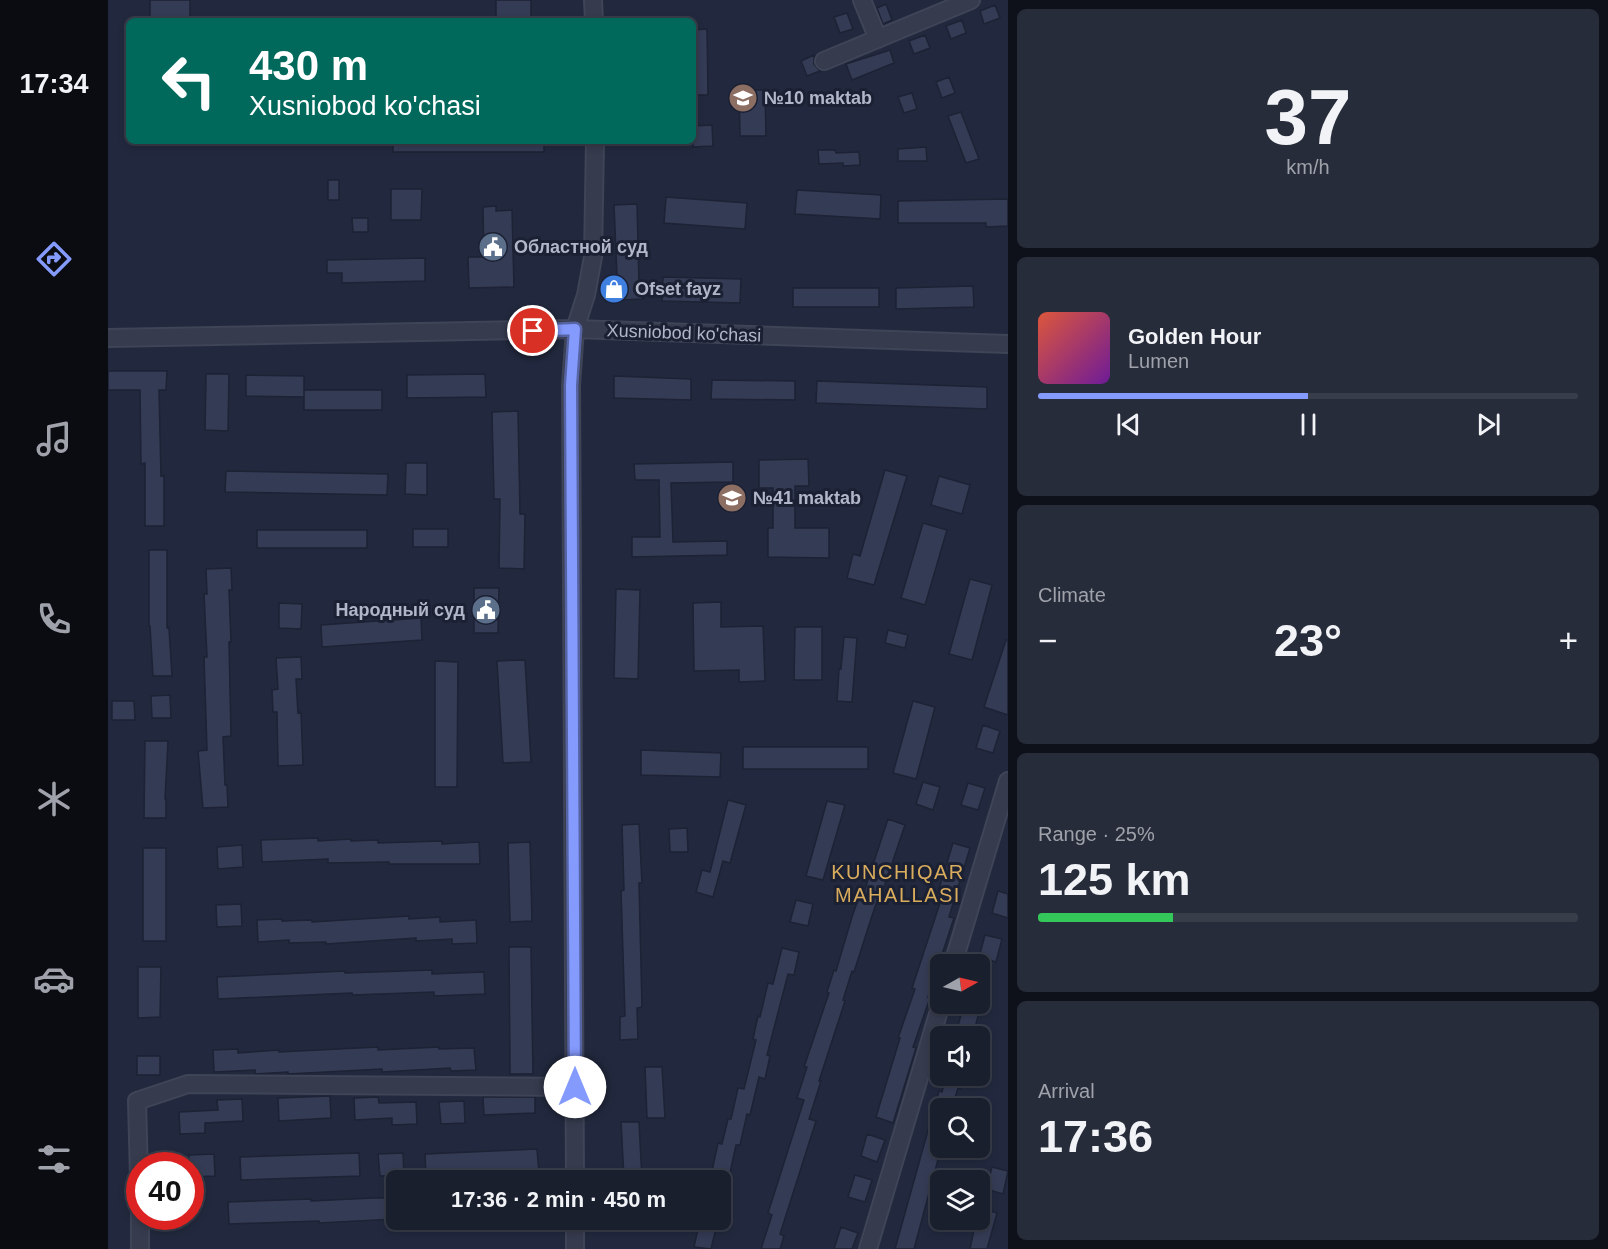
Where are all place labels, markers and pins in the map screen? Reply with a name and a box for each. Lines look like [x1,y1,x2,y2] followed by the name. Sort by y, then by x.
[727,82,759,114] school or university icon: №10 maktab
[764,88,872,108] place label: №10 maktab
[477,231,509,263] public building icon: Областной суд
[514,237,648,257] place label: Областной суд
[598,273,630,305] shop icon: Ofset fayz
[635,279,721,299] place label: Ofset fayz
[507,305,558,356] pin
[716,482,748,514] school or university icon: №41 maktab
[753,488,861,508] place label: №41 maktab
[470,594,502,626] public building icon: Народный суд
[336,600,466,620] place label: Народный суд

